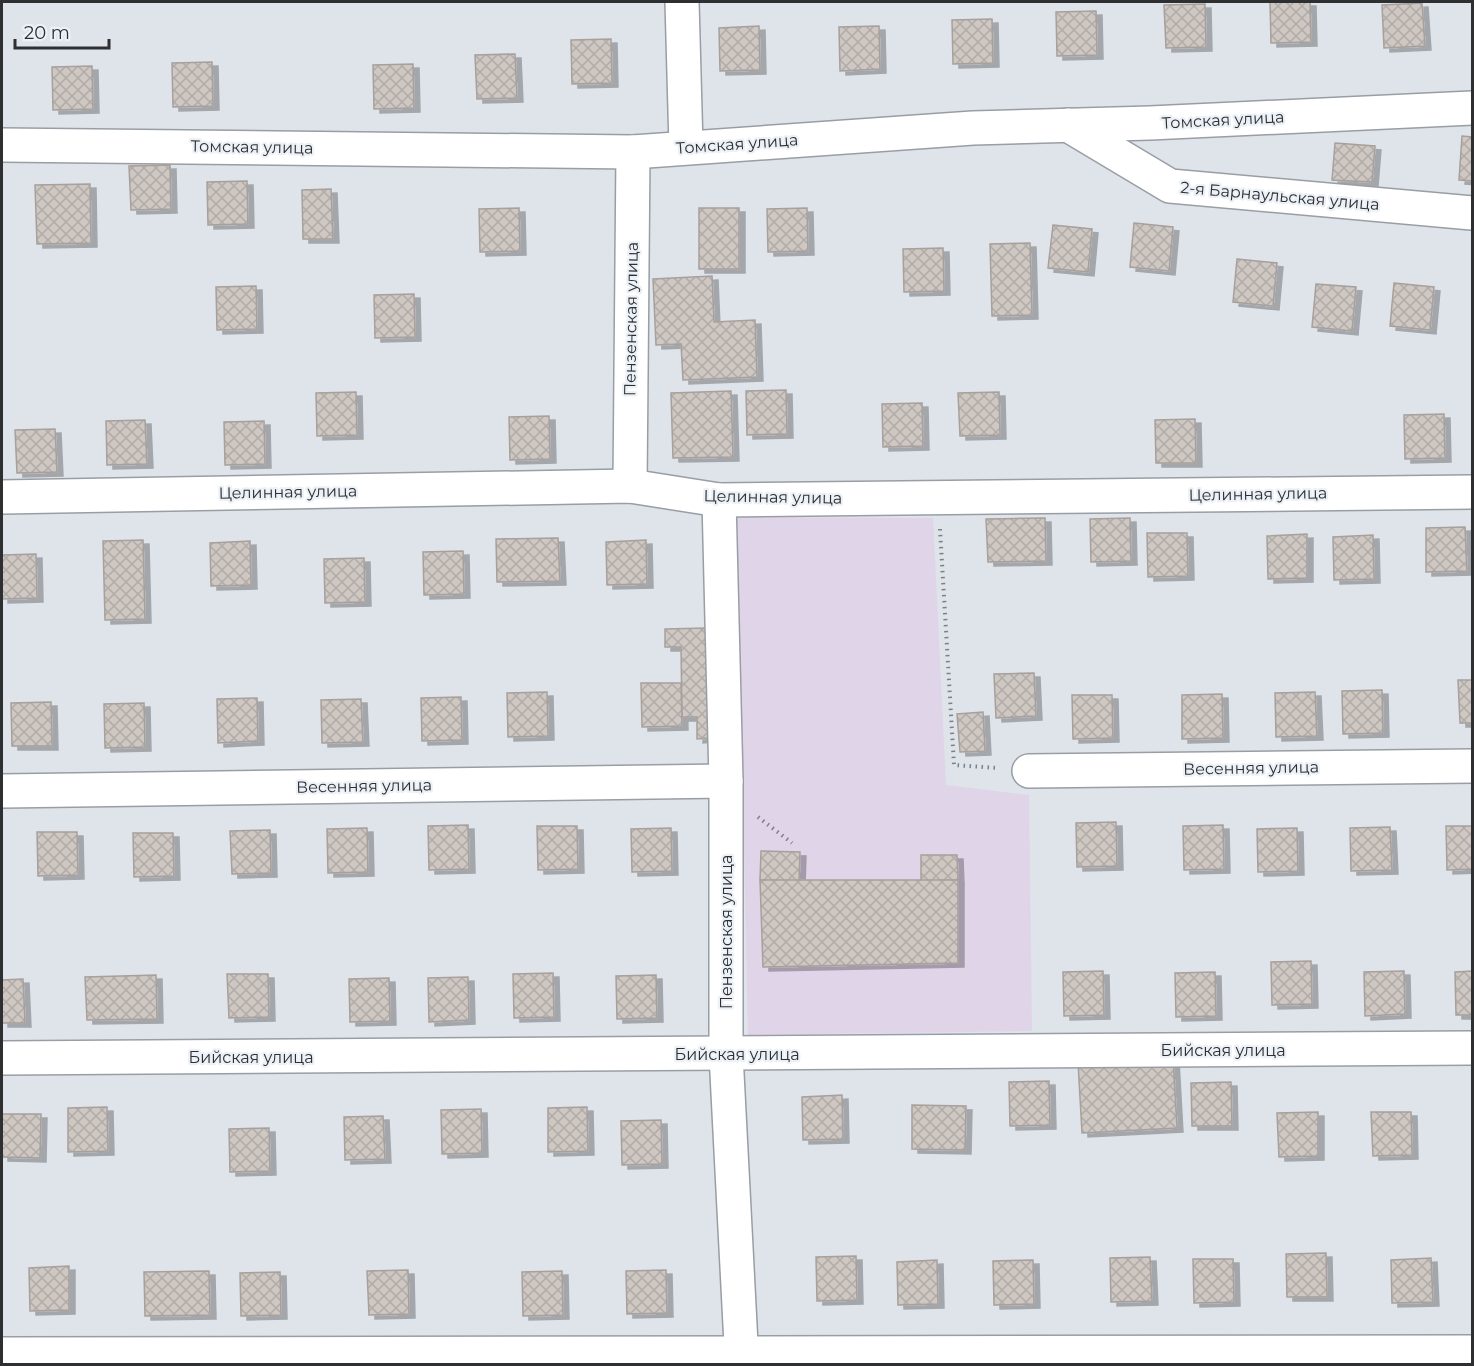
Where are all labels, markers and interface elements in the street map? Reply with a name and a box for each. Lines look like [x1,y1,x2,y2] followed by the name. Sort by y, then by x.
[15,12,110,50] scale bar
[24,22,70,44] text: 20 m
[1161,107,1285,133] street label: Томская улица
[675,130,799,158] street label: Томская улица
[191,136,313,158] street label: Томская улица
[1180,178,1380,214] street label: 2-я Барнаульская улица
[620,242,642,396] street label: Пензенская улица
[219,481,357,503] street label: Целинная улица
[1189,483,1327,505] street label: Целинная улица
[704,486,842,508] street label: Целинная улица
[1183,757,1319,779] street label: Весенняя улица
[296,775,432,797] street label: Весенняя улица
[717,855,736,1009] street label: Пензенская улица
[1161,1041,1285,1060] street label: Бийская улица
[675,1045,799,1064] street label: Бийская улица
[189,1048,313,1067] street label: Бийская улица

